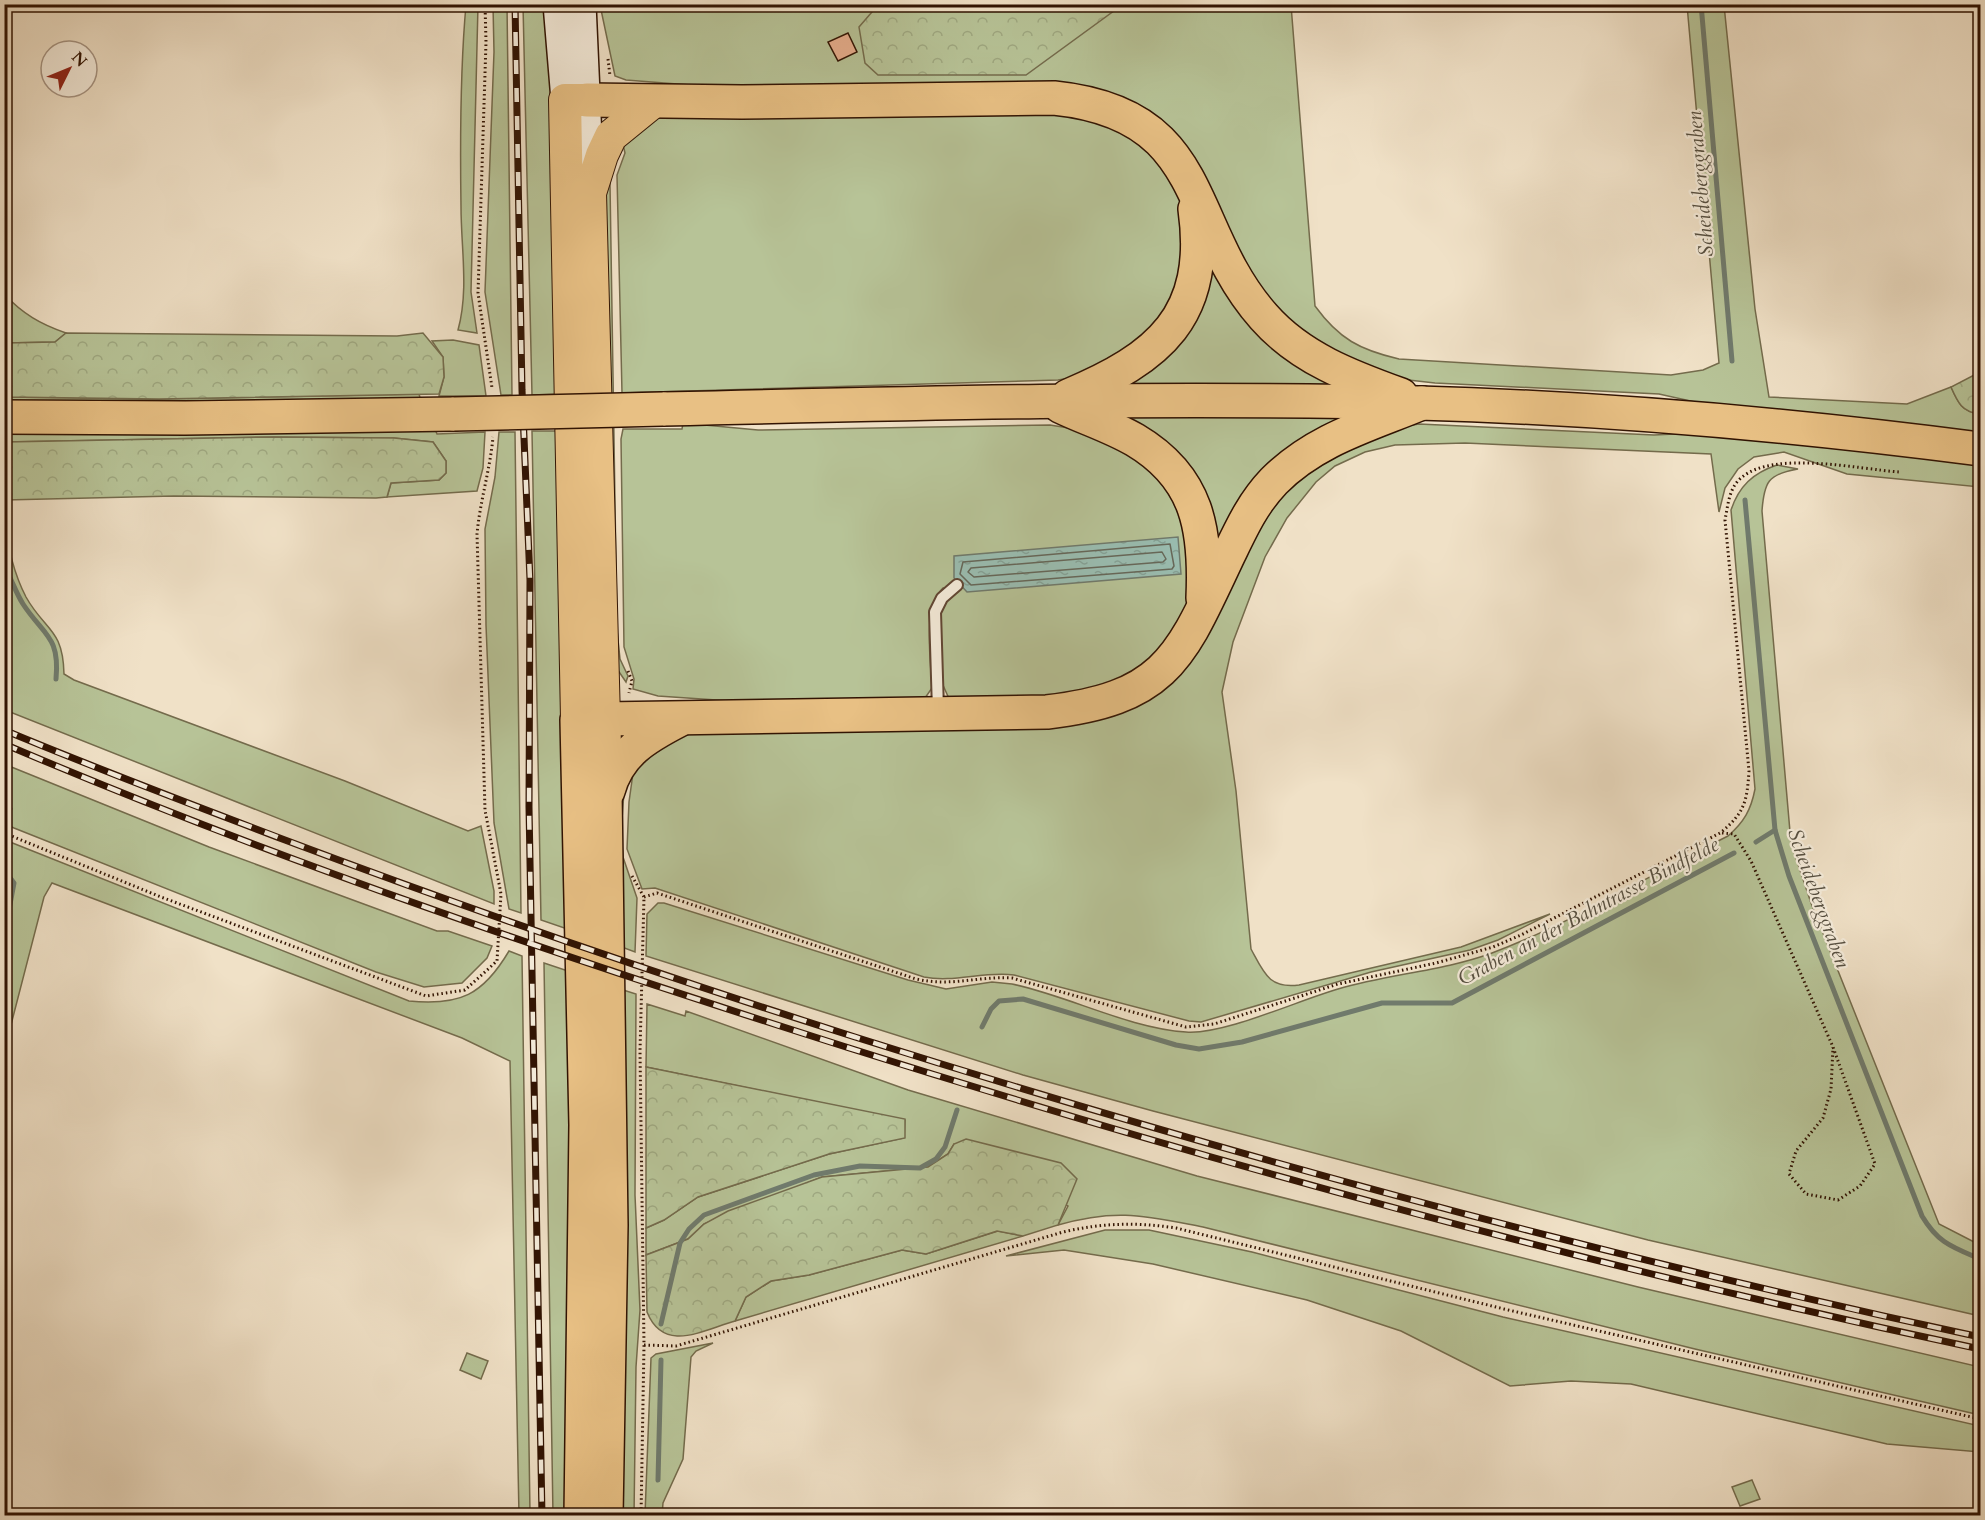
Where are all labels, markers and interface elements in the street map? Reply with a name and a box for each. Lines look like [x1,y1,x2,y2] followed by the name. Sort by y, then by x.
[39,39,99,99] north arrow
[66,47,92,72] text: N
[1680,109,1721,258] water label: Scheideberggraben
[1780,824,1857,973] water label: Scheideberggraben
[1453,830,1725,993] water label: Graben an der Bahntrasse Bindfelde

